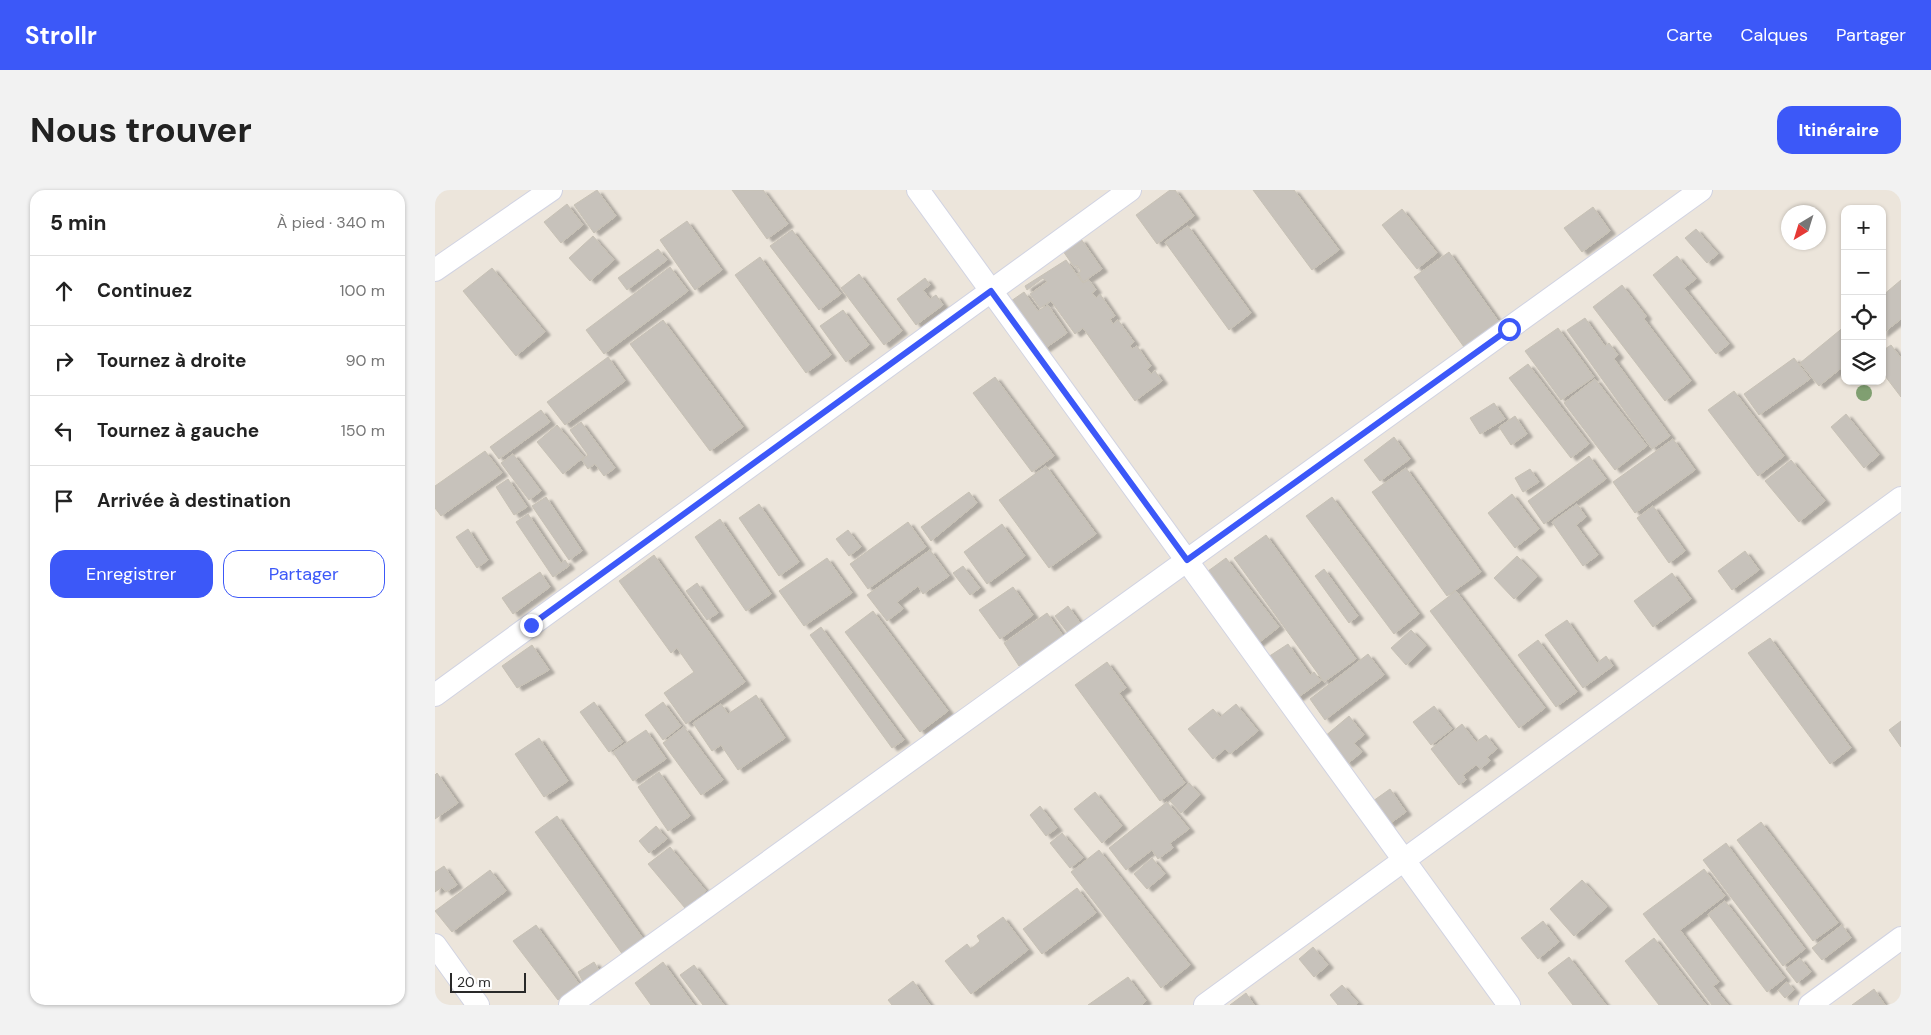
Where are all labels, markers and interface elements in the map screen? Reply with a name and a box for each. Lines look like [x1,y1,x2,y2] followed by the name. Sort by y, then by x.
[25,20,97,51] text: Strollr
[1666,23,1713,47] text: Carte
[1741,23,1808,47] text: Calques
[1836,23,1906,47] text: Partager
[1777,106,1901,154] button: Itinéraire
[30,107,252,153] text: Nous trouver
[1781,205,1826,250] north arrow
[1841,205,1886,385] map controls
[1841,205,1886,250] button: +
[50,209,106,237] text: 5 min
[277,212,385,233] text: À pied · 340 m
[1841,250,1886,295] button: −
[50,277,78,305] icon: ahead
[97,278,192,303] text: Continuez
[340,280,385,301] text: 100 m
[1841,295,1886,340] button: locate
[1498,318,1521,341] route start
[1841,340,1886,385] button: layers
[50,347,78,375] icon: right
[97,348,247,373] text: Tournez à droite
[345,350,385,371] text: 90 m
[50,417,78,445] icon: left
[97,418,259,443] text: Tournez à gauche
[341,420,385,441] text: 150 m
[50,487,78,515] icon: arrive
[97,488,291,513] text: Arrivée à destination
[50,550,213,598] button: Enregistrer
[223,550,385,598] button: Partager
[520,614,543,637] route end
[450,970,526,993] scale bar
[457,973,491,991] text: 20 m

